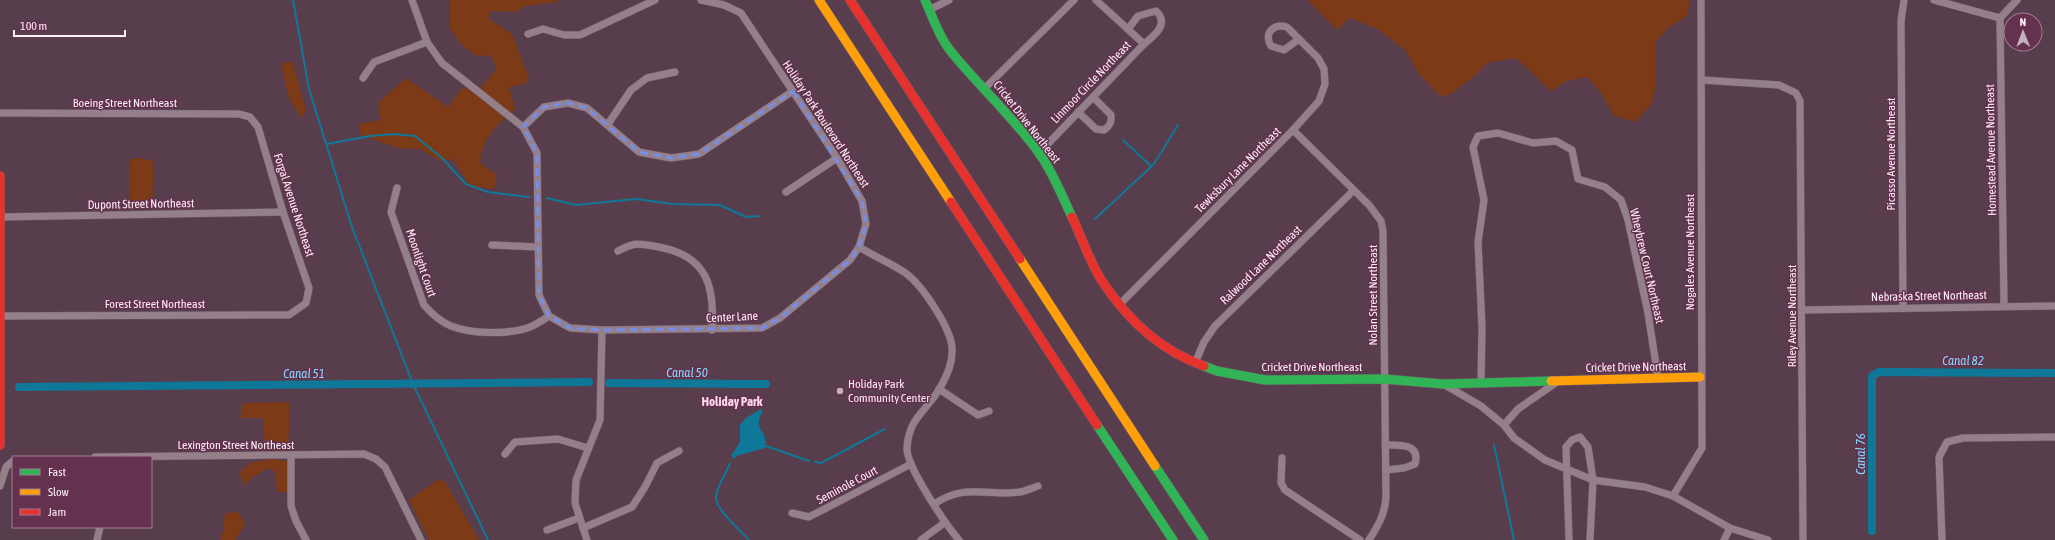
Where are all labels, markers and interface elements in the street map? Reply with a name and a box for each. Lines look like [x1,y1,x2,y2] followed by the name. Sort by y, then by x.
[14,12,125,38] scale bar
[2003,12,2043,52] north arrow
[2019,16,2026,28] text: N
[20,19,47,33] text: 100 m
[1048,38,1134,126] street label: Linmoor Circle Northeast
[780,58,873,191] street label: Holiday Park Boulevard Northeast
[990,78,1064,166] street label: Cricket Drive Northeast
[1983,84,1999,216] street label: Homestead Avenue Northeast
[73,96,178,110] street label: Boeing Street Northeast
[1884,97,1898,211] street label: Picasso Avenue Northeast
[1192,124,1284,216] street label: Tewksbury Lane Northeast
[271,152,317,259] street label: Forgal Avenue Northeast
[1683,193,1697,310] street label: Nogales Avenue Northeast
[87,196,195,212] street label: Dupont Street Northeast
[1627,207,1667,325] street label: Wheybrew Court Northeast
[1217,222,1305,307] street label: Ralwood Lane Northeast
[403,227,439,299] street label: Moonlight Court
[1366,244,1380,346] street label: Nolan Street Northeast
[1785,264,1799,367] street label: Riley Avenue Northeast
[1871,288,1988,304] street label: Nebraska Street Northeast
[105,297,206,311] street label: Forest Street Northeast
[706,309,758,325] street label: Center Lane
[1942,353,1984,368] water label: Canal 82
[1585,359,1687,375] street label: Cricket Drive Northeast
[1262,360,1363,374] street label: Cricket Drive Northeast
[666,365,708,380] water label: Canal 50
[283,366,325,381] water label: Canal 51
[848,377,930,405] place label: Holiday Park Community Center
[835,386,845,396] marker: Holiday Park Community Center
[701,394,763,409] district label: Holiday Park
[1853,433,1868,475] water label: Canal 76
[177,438,295,452] street label: Lexington Street Northeast
[12,456,152,528] legend
[814,463,880,507] street label: Seminole Court
[48,465,66,479] text: Fast
[48,485,69,499] text: Slow
[48,505,66,519] text: Jam

